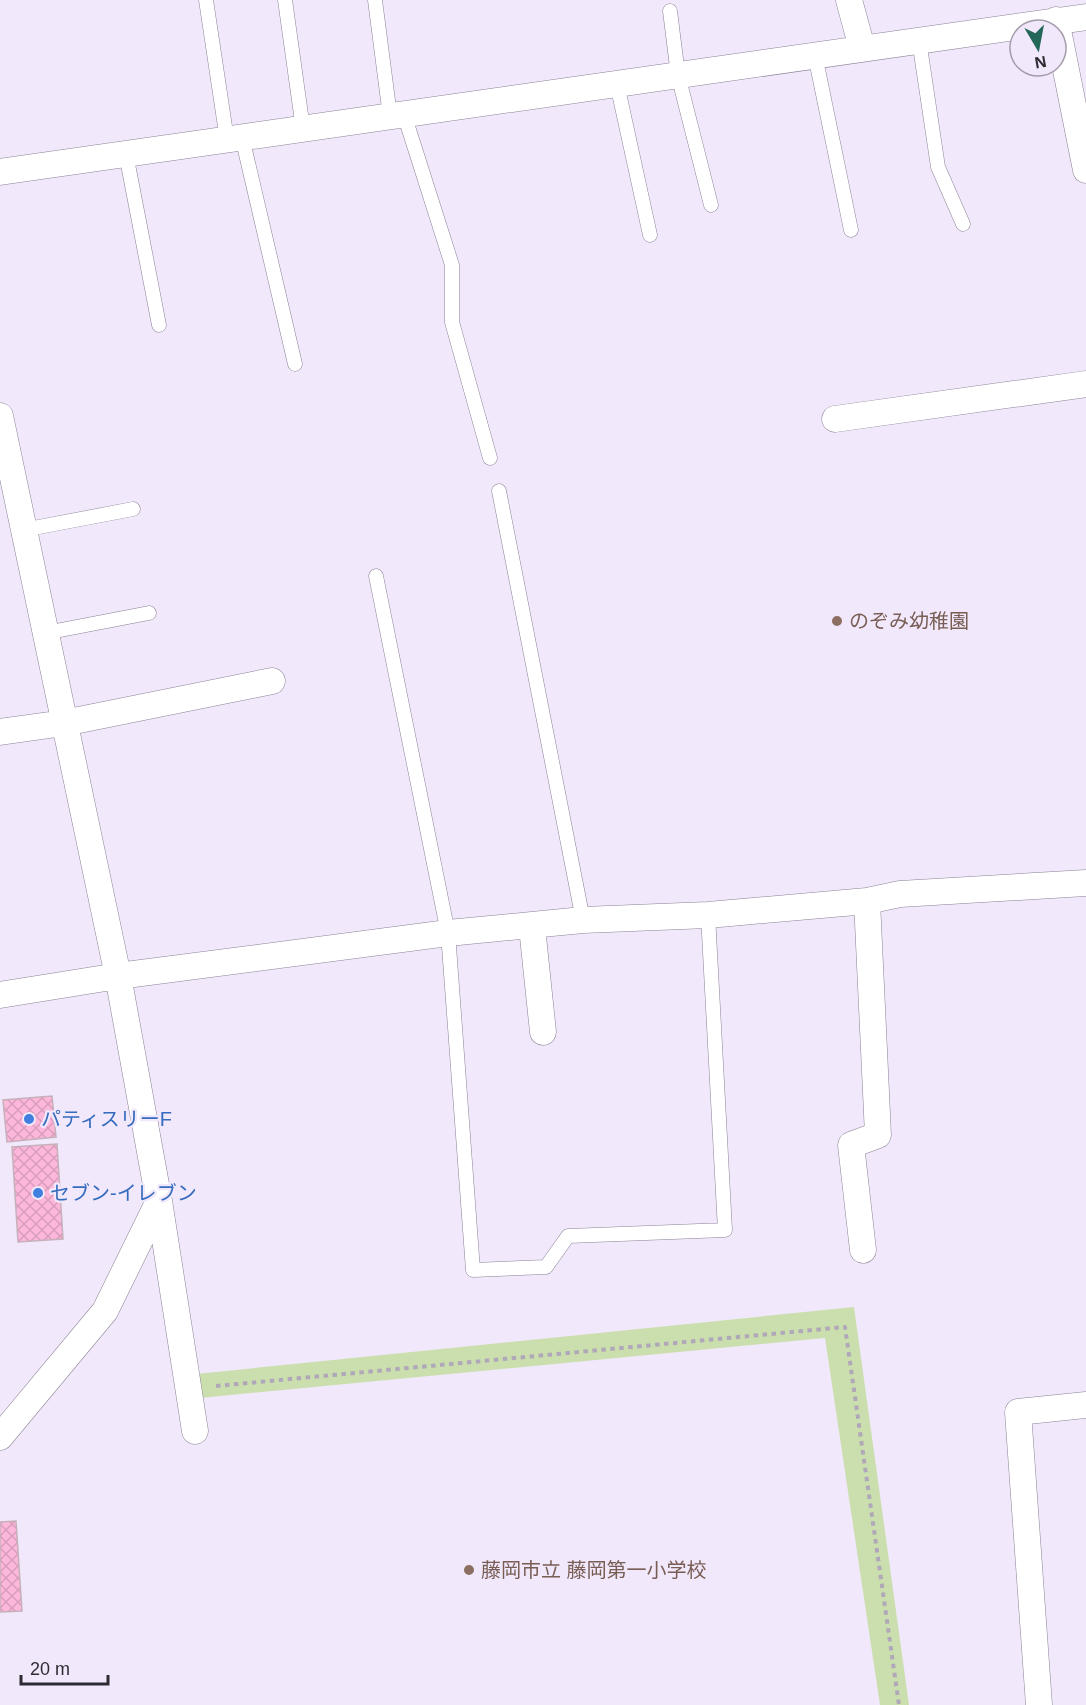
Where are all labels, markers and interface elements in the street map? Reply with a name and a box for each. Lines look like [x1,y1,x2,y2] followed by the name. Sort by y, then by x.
[1008,18,1068,78] north arrow
[1033,53,1048,72] text: N
[849,610,969,632] place label: のぞみ幼稚園
[830,614,844,628] marker: のぞみ幼稚園
[41,1108,172,1130] place label: パティスリーF
[22,1112,36,1126] marker: パティスリーF
[50,1182,197,1204] place label: セブン-イレブン
[31,1186,45,1200] marker: セブン-イレブン
[481,1559,707,1581] place label: 藤岡市立 藤岡第一小学校
[462,1563,476,1577] marker: 藤岡市立 藤岡第一小学校
[21,1648,108,1686] scale bar
[30,1659,70,1679] text: 20 m

